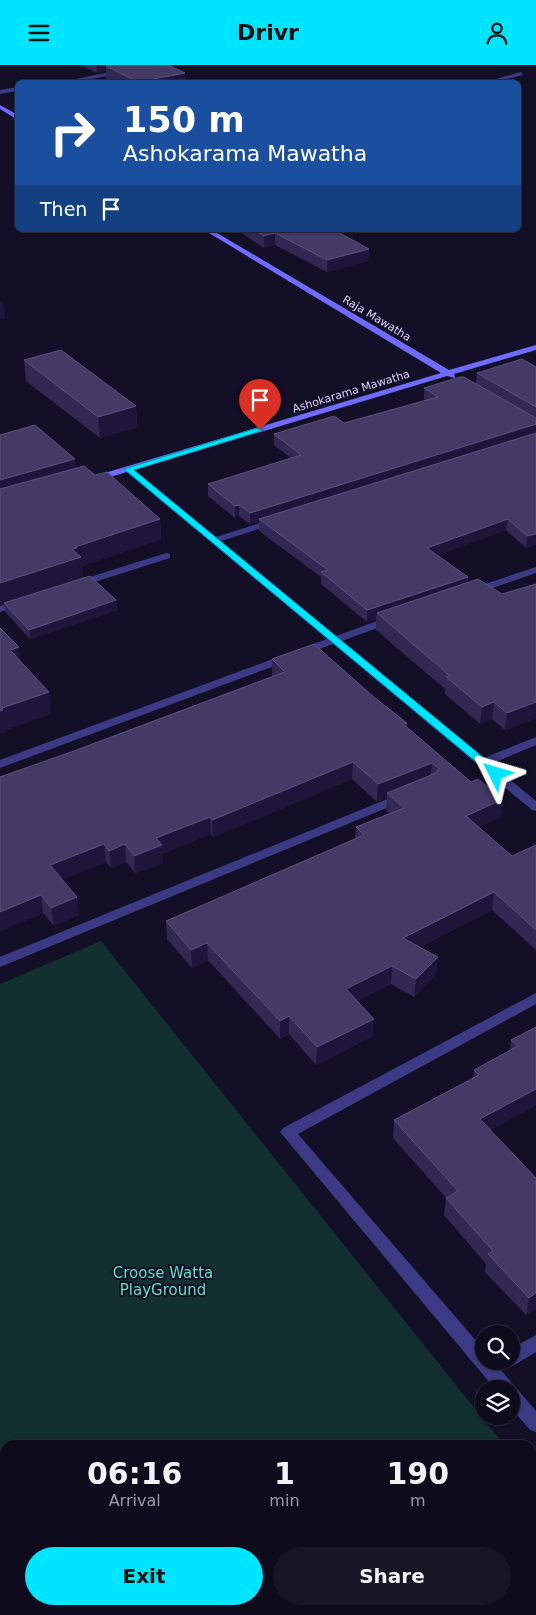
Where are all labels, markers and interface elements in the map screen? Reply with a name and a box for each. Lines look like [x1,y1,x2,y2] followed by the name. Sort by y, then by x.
[25,19,53,47] icon: menu
[483,19,511,47] icon: person
[237,20,299,45] text: Drivr
[40,100,105,165] icon: right
[123,100,245,140] text: 150 m
[123,141,367,166] text: Ashokarama Mawatha
[97,195,125,223] icon: arrive
[40,198,87,220] text: Then
[340,293,413,344] street label: Raja Mawatha
[291,367,411,416] street label: Ashokarama Mawatha
[239,379,281,430] pin
[246,386,274,414] icon: arrive
[469,747,521,799] position arrow
[113,1264,213,1299] park label: Croose Watta PlayGround
[475,1325,520,1425] map controls
[475,1325,520,1370] button: search
[475,1380,520,1425] button: layers
[87,1456,182,1491] text: 06:16
[274,1456,295,1491] text: 1
[386,1456,449,1491] text: 190
[109,1491,161,1510] text: Arrival
[269,1491,300,1510] text: min
[410,1491,426,1510] text: m
[25,1547,263,1605] button: Exit
[273,1547,511,1605] button: Share

